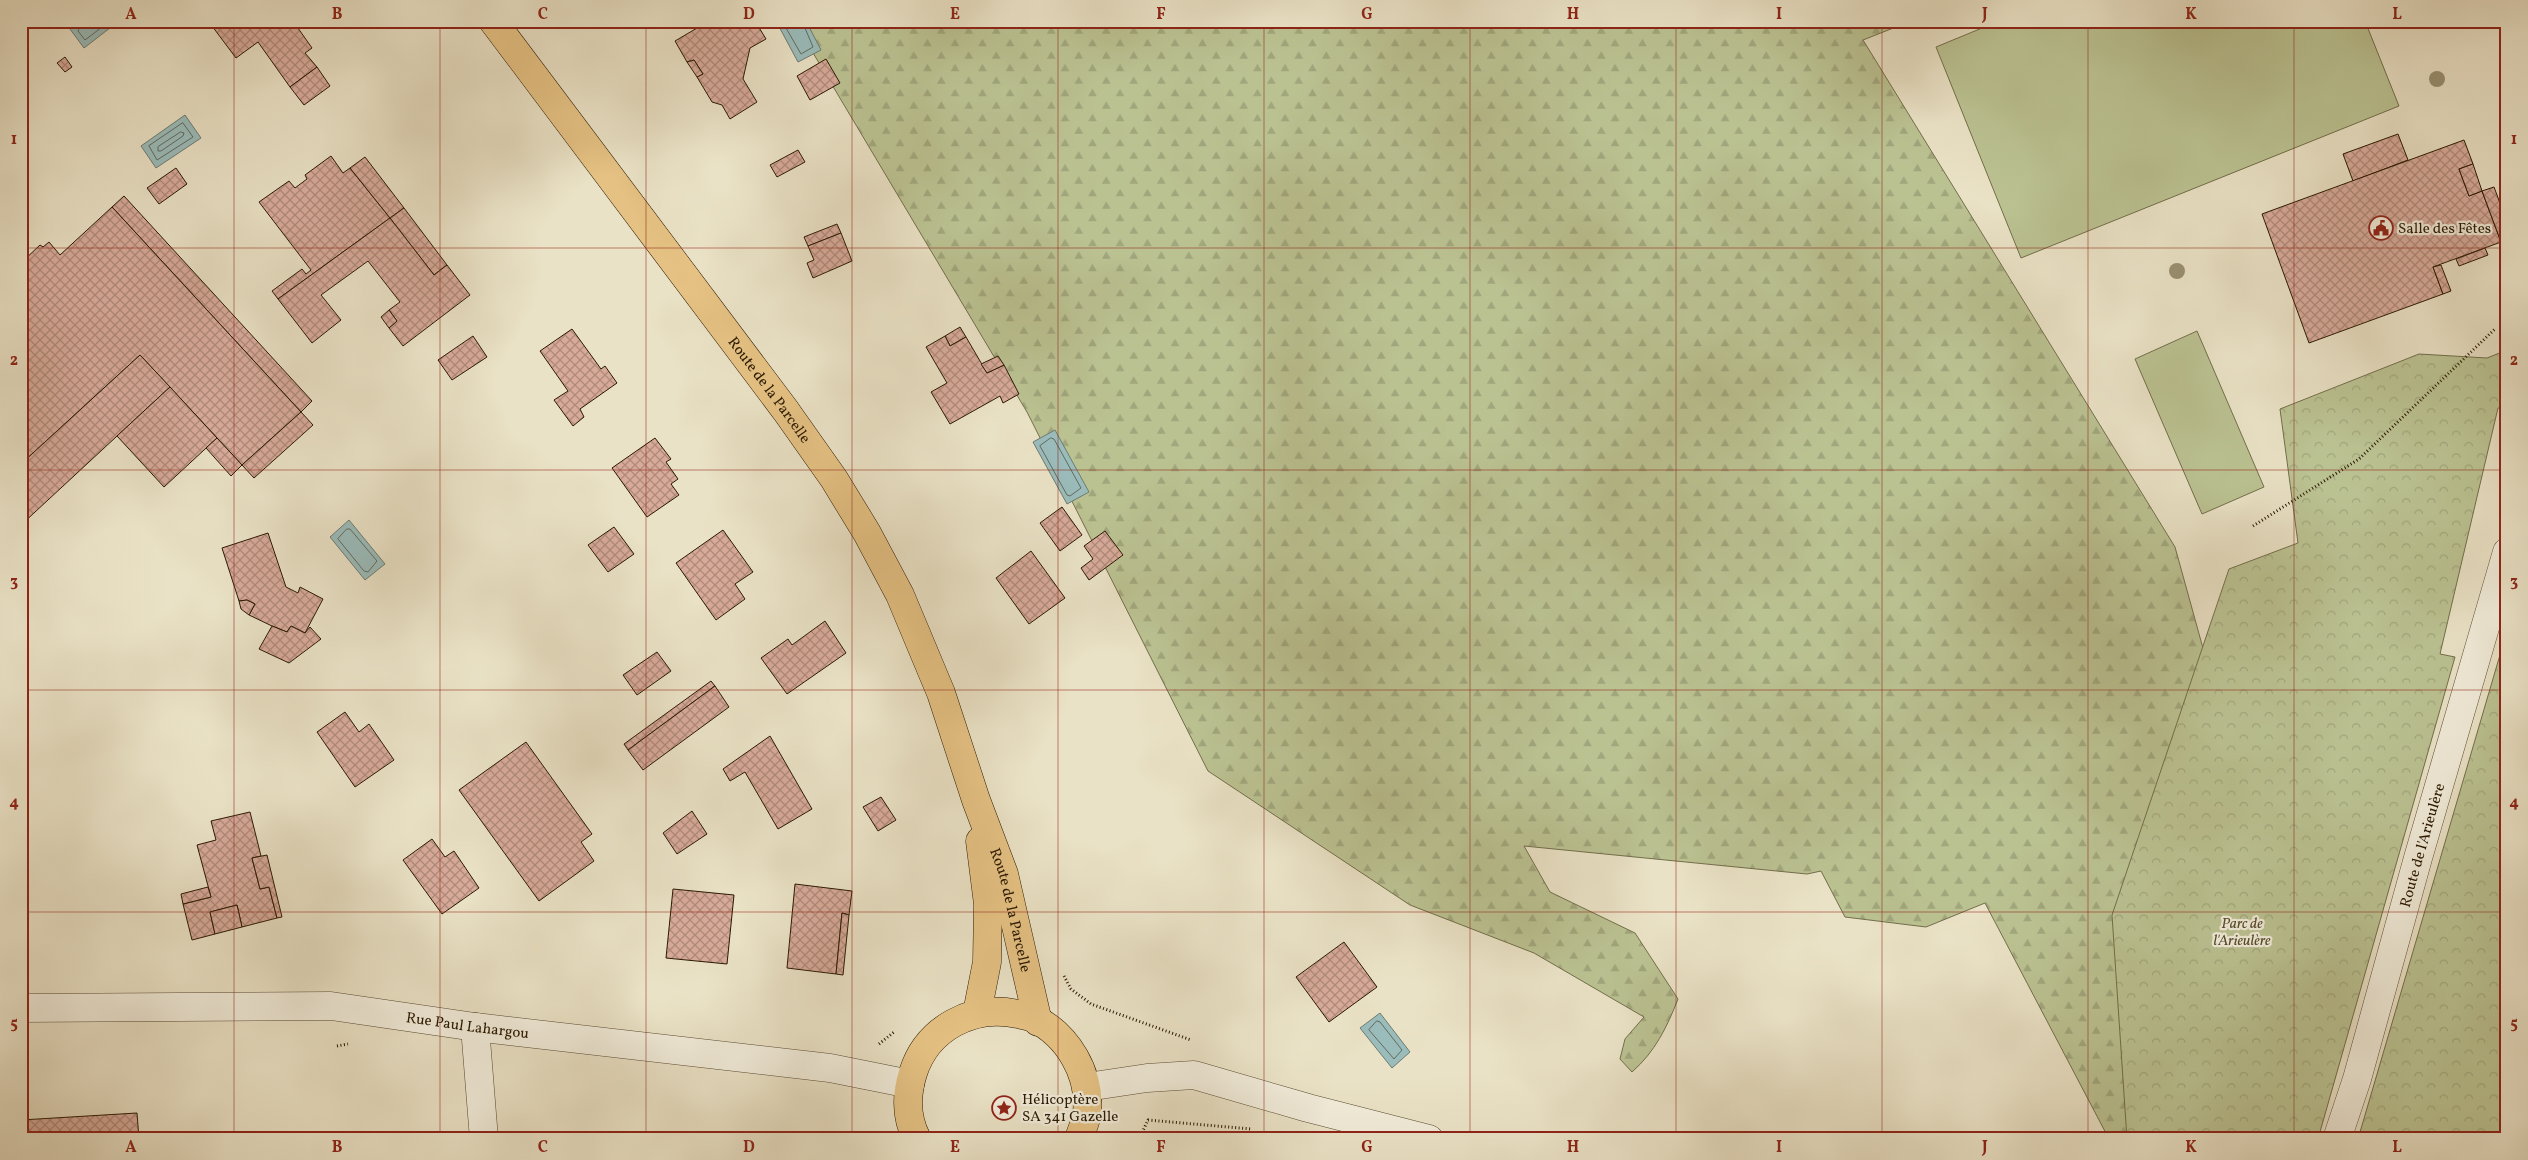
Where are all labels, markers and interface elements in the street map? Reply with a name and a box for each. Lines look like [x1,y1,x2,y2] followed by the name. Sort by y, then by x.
[125,4,137,26] text: A
[332,4,343,26] text: B
[538,4,548,26] text: C
[743,4,755,26] text: D
[950,4,960,26] text: E
[1156,4,1166,26] text: F
[1361,4,1373,26] text: G
[1567,4,1579,26] text: H
[1776,4,1782,26] text: I
[1981,4,1988,26] text: J
[2185,4,2197,26] text: K
[2392,4,2402,26] text: L
[11,129,17,151] text: 1
[2511,129,2517,151] text: 1
[2368,215,2394,241] public building icon: Salle des Fêtes
[2398,219,2491,240] place label: Salle des Fêtes
[722,333,815,448] street label: Route de la Parcelle
[10,350,18,372] text: 2
[2510,350,2518,372] text: 2
[10,571,18,593] text: 3
[2510,571,2518,593] text: 3
[2396,781,2451,910] street label: Route de l'Arieulère
[9,792,19,814] text: 4
[2509,792,2519,814] text: 4
[983,845,1035,975] street label: Route de la Parcelle
[2214,914,2271,952] park label: Parc de l'Arieulère
[405,1008,530,1045] street label: Rue Paul Lahargou
[10,1013,18,1035] text: 5
[2510,1013,2518,1035] text: 5
[1022,1090,1118,1128] place label: Hélicoptère SA 341 Gazelle
[991,1095,1017,1121] place icon: Hélicoptère SA 341 Gazelle
[125,1137,137,1159] text: A
[332,1137,343,1159] text: B
[538,1137,548,1159] text: C
[743,1137,755,1159] text: D
[950,1137,960,1159] text: E
[1156,1137,1166,1159] text: F
[1361,1137,1373,1159] text: G
[1567,1137,1579,1159] text: H
[1776,1137,1782,1159] text: I
[1981,1137,1988,1159] text: J
[2185,1137,2197,1159] text: K
[2392,1137,2402,1159] text: L

